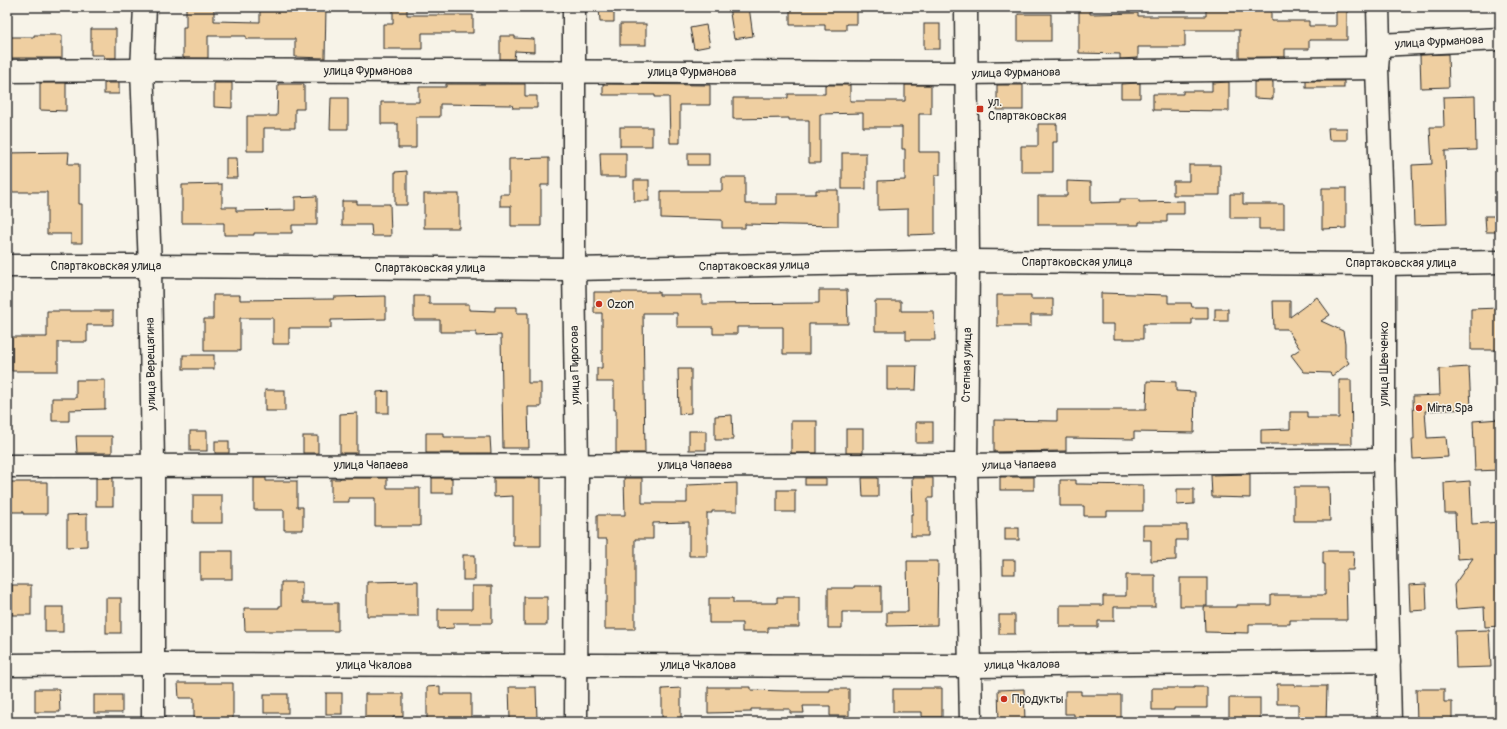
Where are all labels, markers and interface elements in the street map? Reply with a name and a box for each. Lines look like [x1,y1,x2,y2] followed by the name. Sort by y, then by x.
[1393,32,1484,52] street label: улица Фурманова
[323,64,413,79] street label: улица Фурманова
[647,65,737,80] street label: улица Фурманова
[971,65,1061,81] street label: улица Фурманова
[987,95,1067,124] place label: ул. Спартаковская
[975,104,985,114] marker: ул. Спартаковская
[1022,255,1133,270] street label: Спартаковская улица
[1346,256,1457,271] street label: Спартаковская улица
[698,258,810,274] street label: Спартаковская улица
[51,259,162,274] street label: Спартаковская улица
[375,261,486,276] street label: Спартаковская улица
[607,297,634,312] place label: Ozon
[594,299,604,309] marker: Ozon
[143,317,159,412] street label: улица Верещагина
[1377,321,1392,407] street label: улица Шевченко
[567,325,583,406] street label: улица Пирогова
[959,327,975,403] street label: Степная улица
[1427,401,1473,416] place label: Mirra Spa
[1414,403,1424,413] marker: Mirra Spa
[981,457,1057,473] street label: улица Чапаева
[333,458,409,473] street label: улица Чапаева
[657,458,733,473] street label: улица Чапаева
[983,657,1060,673] street label: улица Чкалова
[335,658,412,673] street label: улица Чкалова
[659,658,736,673] street label: улица Чкалова
[1012,692,1064,707] place label: Продукты
[999,694,1009,704] marker: Продукты

